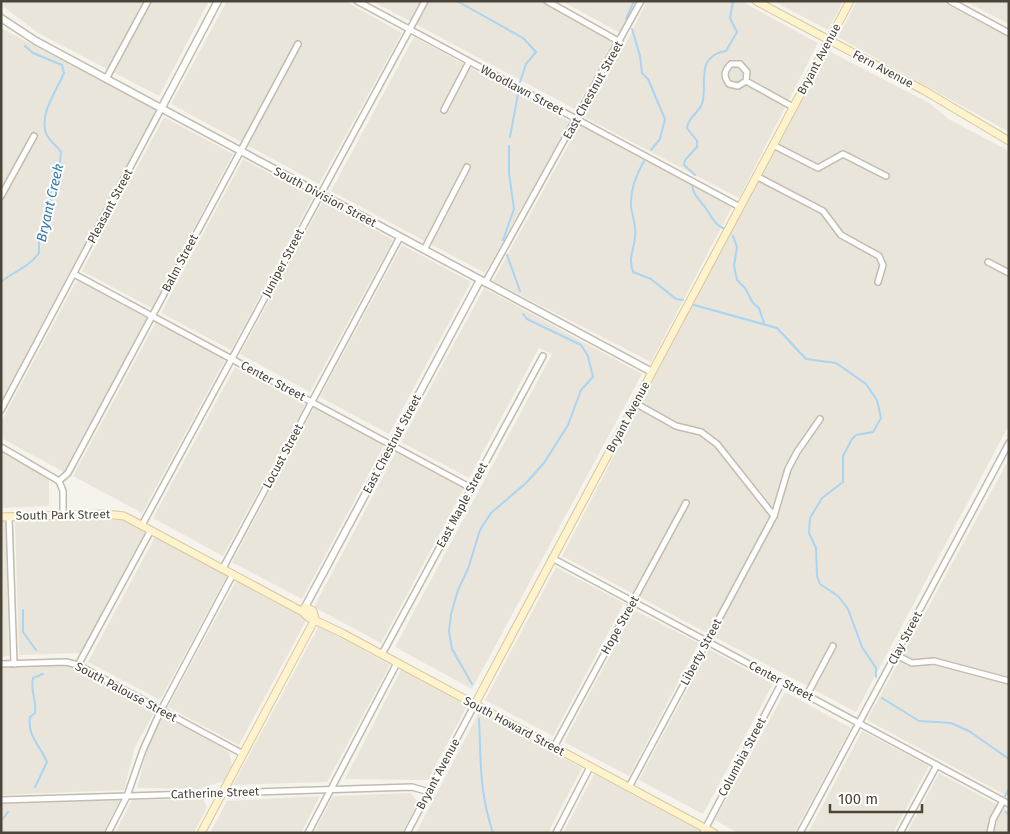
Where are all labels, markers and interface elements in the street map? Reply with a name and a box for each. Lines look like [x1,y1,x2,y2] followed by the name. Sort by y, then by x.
[794,21,844,97] street label: Bryant Avenue
[560,38,626,141] street label: East Chestnut Street
[850,47,916,91] street label: Fern Avenue
[478,62,567,118] street label: Woodlawn Street
[33,162,67,244] water label: Bryant Creek
[271,164,379,230] street label: South Division Street
[85,166,136,246] street label: Pleasant Street
[259,226,307,299] street label: Juniper Street
[159,231,201,294] street label: Balm Street
[238,358,308,404] street label: Center Street
[603,379,653,455] street label: Bryant Avenue
[360,392,424,496] street label: East Chestnut Street
[260,421,306,491] street label: Locust Street
[434,459,491,550] street label: East Maple Street
[16,507,111,523] street label: South Park Street
[598,593,642,657] street label: Hope Street
[885,608,925,667] street label: Clay Street
[678,616,725,688] street label: Liberty Street
[746,658,816,704] street label: Center Street
[73,659,180,725] street label: South Palouse Street
[461,693,568,759] street label: South Howard Street
[715,715,769,799] street label: Columbia Street
[413,736,463,812] street label: Bryant Avenue
[830,782,922,814] scale bar
[171,784,260,802] street label: Catherine Street
[838,790,878,808] text: 100 m

